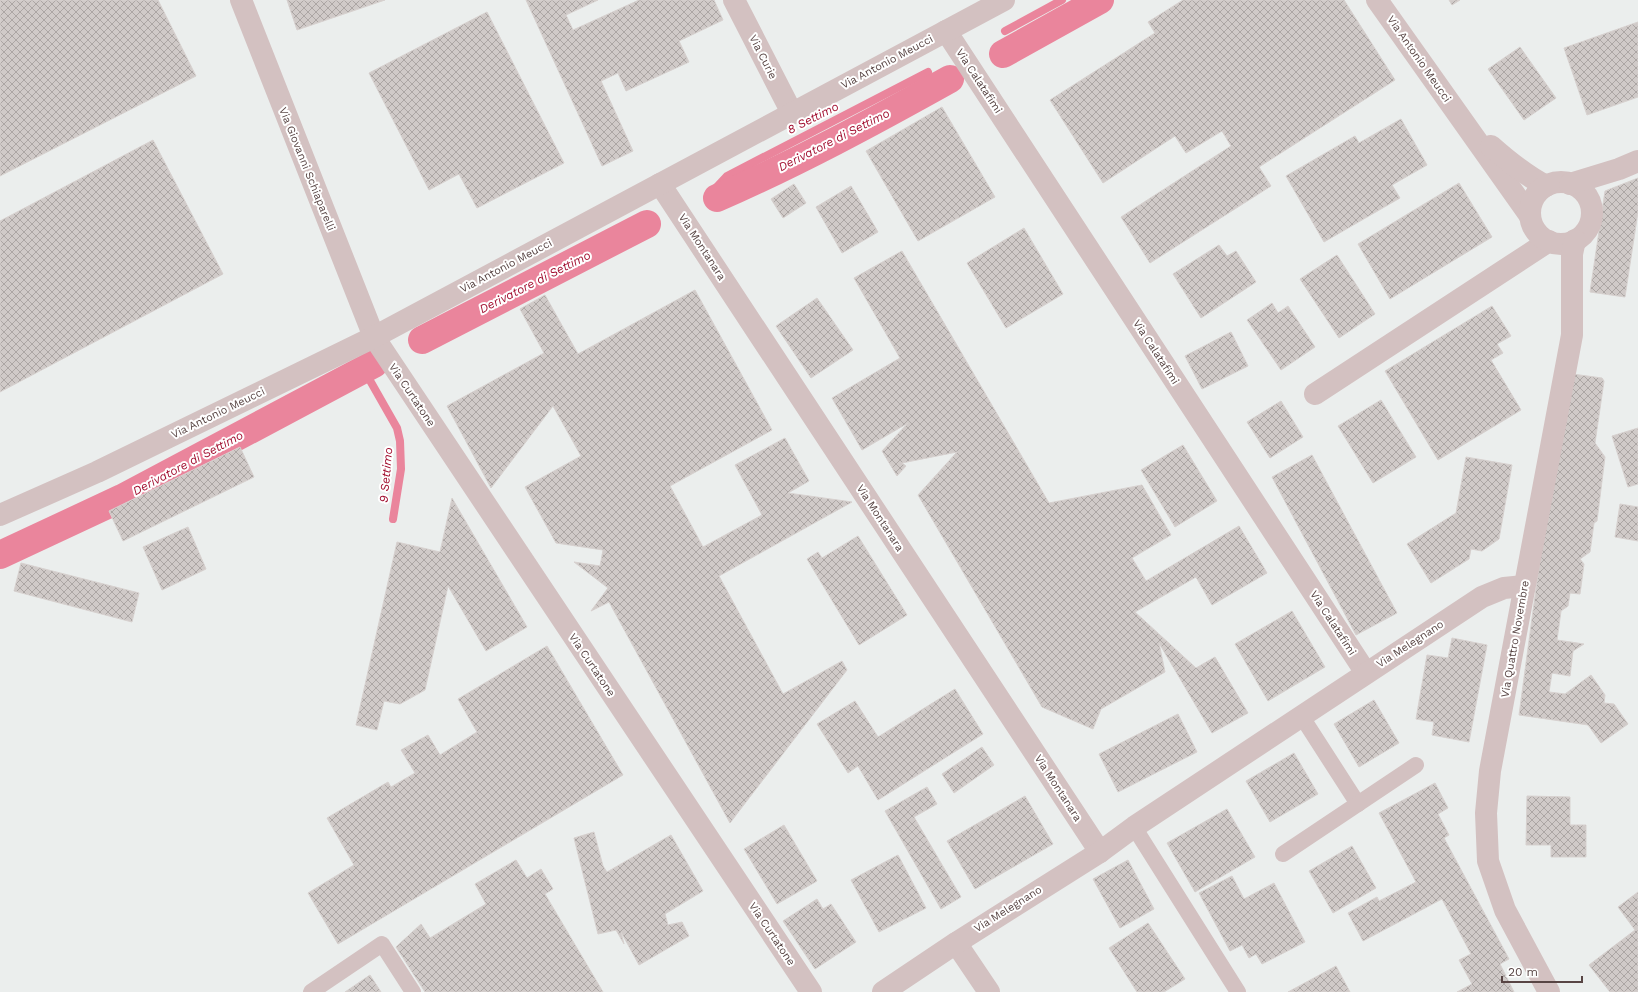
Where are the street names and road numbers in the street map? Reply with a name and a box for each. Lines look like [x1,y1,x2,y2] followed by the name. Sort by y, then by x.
[1384,13,1454,105] street label: Via Antonio Meucci
[839,32,935,92] street label: Via Antonio Meucci
[746,33,780,81] street label: Via Curie
[953,46,1005,116] street label: Via Calatafimi
[276,105,338,233] street label: Via Giovanni Schiaparelli
[676,211,728,283] street label: Via Montanara
[458,236,554,296] street label: Via Antonio Meucci
[1130,317,1182,387] street label: Via Calatafimi
[386,361,438,429] street label: Via Curtatone
[169,385,267,441] street label: Via Antonio Meucci
[854,482,906,554] street label: Via Montanara
[1498,579,1532,699] street label: Via Quattro Novembre
[1307,588,1359,658] street label: Via Calatafimi
[1374,617,1446,671] street label: Via Melegnano
[566,631,618,699] street label: Via Curtatone
[1032,752,1084,824] street label: Via Montanara
[972,883,1044,935] street label: Via Melegnano
[746,900,798,968] street label: Via Curtatone

